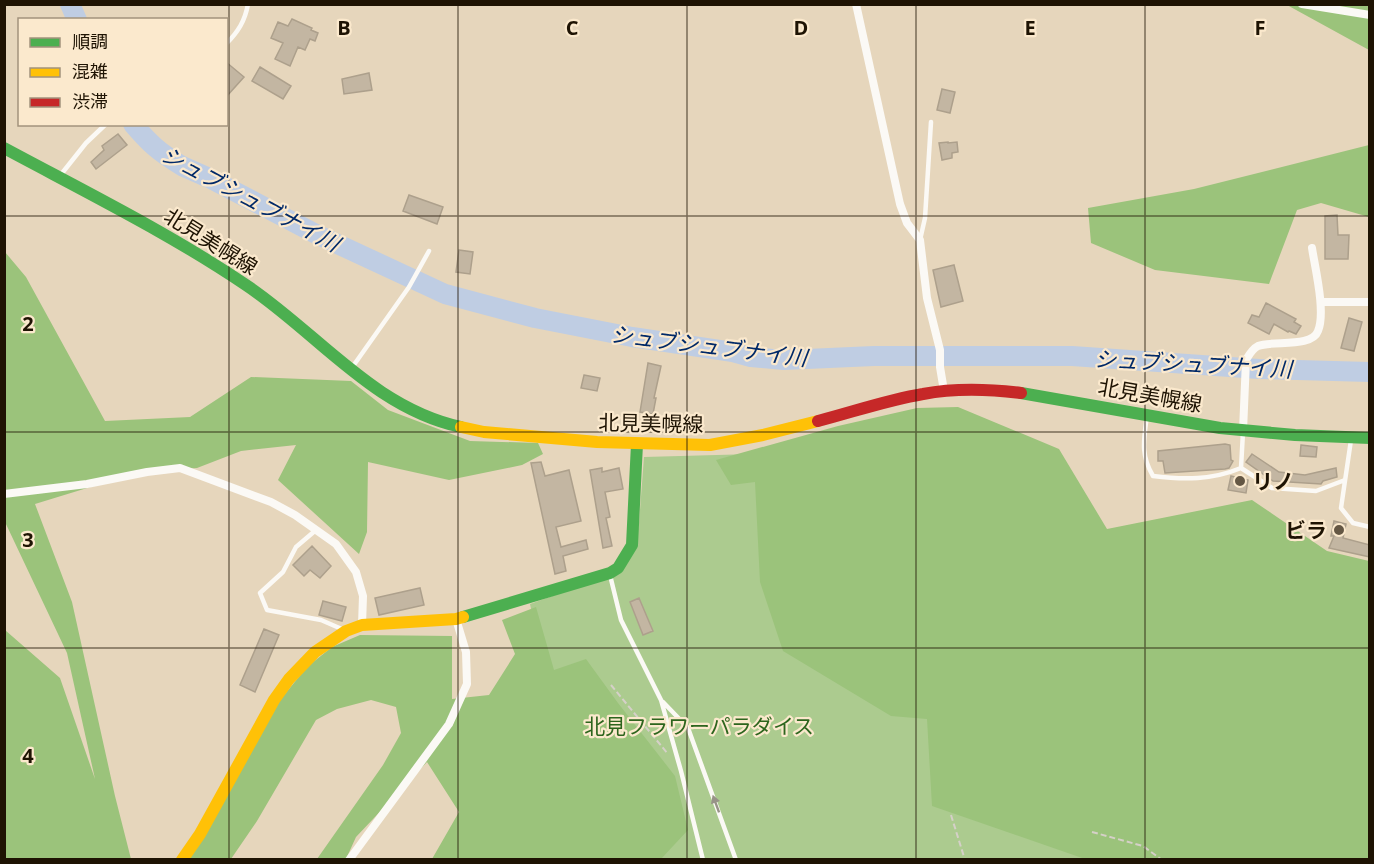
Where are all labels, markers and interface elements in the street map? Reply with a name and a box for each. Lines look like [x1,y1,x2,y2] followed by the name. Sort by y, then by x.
[337,14,351,41] text: B
[566,14,579,41] text: C
[794,14,808,41] text: D
[1024,14,1036,41] text: E
[1255,14,1265,41] text: F
[18,18,228,126] legend
[72,29,108,53] text: 順調
[72,59,108,83] text: 混雑
[72,89,108,113] text: 渋滞
[157,138,347,259] water label: シュブシュブナイ川
[159,201,263,281] street label: 北見美幌線
[22,310,34,337] text: 2
[609,318,811,372] water label: シュブシュブナイ川
[1093,343,1295,383] water label: シュブシュブナイ川
[1096,372,1204,418] street label: 北見美幌線
[598,408,704,438] street label: 北見美幌線
[1252,467,1294,495] place label: リノ
[1233,474,1247,488] marker: リノ
[1285,516,1327,544] place label: ビラ
[1332,523,1346,537] marker: ビラ
[22,526,34,553] text: 3
[584,712,814,740] park label: 北見フラワーパラダイス
[22,742,34,769] text: 4
[711,795,721,813] one-way arrow

